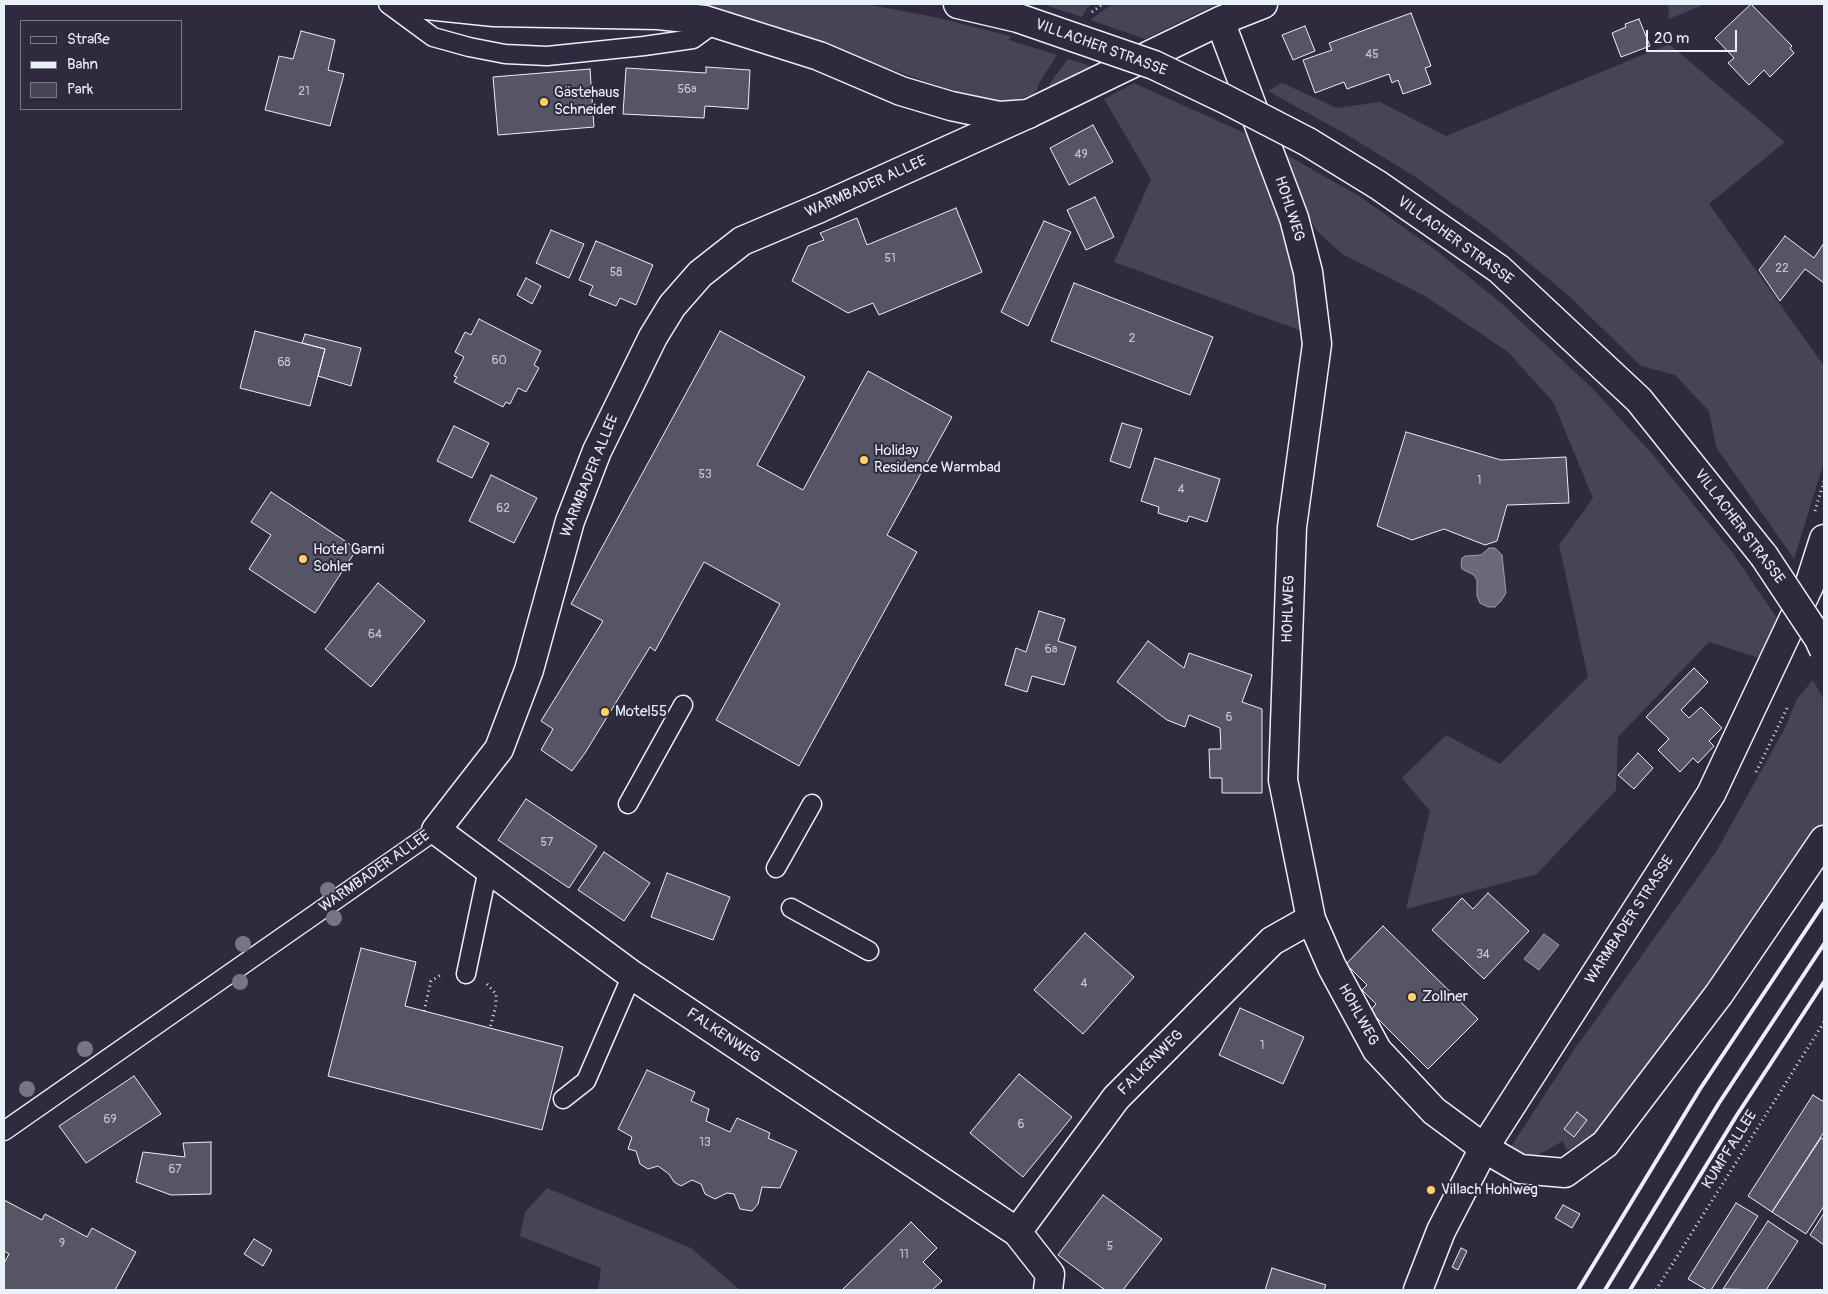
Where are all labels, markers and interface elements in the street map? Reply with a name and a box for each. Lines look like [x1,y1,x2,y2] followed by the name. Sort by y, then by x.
[1033,16,1169,80] street label: VILLACHER STRASSE
[20,20,182,110] legend
[1648,20,1739,52] scale bar
[1654,29,1689,48] text: 20 m
[67,30,110,49] text: Straße
[1365,48,1379,62] house number: 45
[67,55,98,74] text: Bahn
[67,80,93,99] text: Park
[677,83,697,97] house number: 56a
[554,84,619,119] place label: Gästehaus Schneider
[298,85,310,99] house number: 21
[538,96,550,108] marker: Gästehaus Schneider
[1074,148,1088,162] house number: 49
[803,152,929,222] street label: WARMBADER ALLEE
[1270,174,1308,244] street label: HOHLWEG
[1393,193,1517,289] street label: VILLACHER STRASSE
[884,252,896,266] house number: 51
[1775,262,1789,276] house number: 22
[610,266,622,280] house number: 58
[1129,332,1135,346] house number: 2
[491,354,507,368] house number: 60
[277,356,291,370] house number: 68
[557,412,623,540] street label: WARMBADER ALLEE
[874,442,1001,477] place label: Holiday Residence Warmbad
[858,454,870,466] marker: Holiday Residence Warmbad
[1690,466,1788,588] street label: VILLACHER STRASSE
[698,468,712,482] house number: 53
[1477,474,1481,488] house number: 1
[1178,483,1184,497] house number: 4
[496,502,510,516] house number: 62
[313,541,384,576] place label: Hotel Garni Sohler
[297,553,309,565] marker: Hotel Garni Sohler
[1279,575,1299,643] street label: HOHLWEG
[368,628,382,642] house number: 64
[1045,643,1057,657] house number: 6a
[615,703,667,721] place label: Motel55
[599,706,611,718] marker: Motel55
[1226,711,1232,725] house number: 6
[316,827,434,917] street label: WARMBADER ALLEE
[541,836,553,850] house number: 57
[1582,852,1678,988] street label: WARMBADER STRASSE
[1476,948,1490,962] house number: 34
[1081,977,1087,991] house number: 4
[1334,981,1382,1049] street label: HOHLWEG
[1422,988,1468,1006] place label: Zollner
[1406,991,1418,1003] marker: Zollner
[683,1005,763,1067] street label: FALKENWEG
[1115,1027,1187,1099] street label: FALKENWEG
[1260,1039,1264,1053] house number: 1
[1699,1107,1761,1193] street label: KUMPFALLEE
[103,1113,117,1127] house number: 69
[1018,1118,1024,1132] house number: 6
[699,1136,711,1150] house number: 13
[168,1163,182,1177] house number: 67
[1441,1181,1538,1199] place label: Villach Hohlweg
[1425,1184,1437,1196] marker: Villach Hohlweg
[59,1237,65,1251] house number: 9
[1107,1240,1113,1254] house number: 5
[899,1248,909,1262] house number: 11

